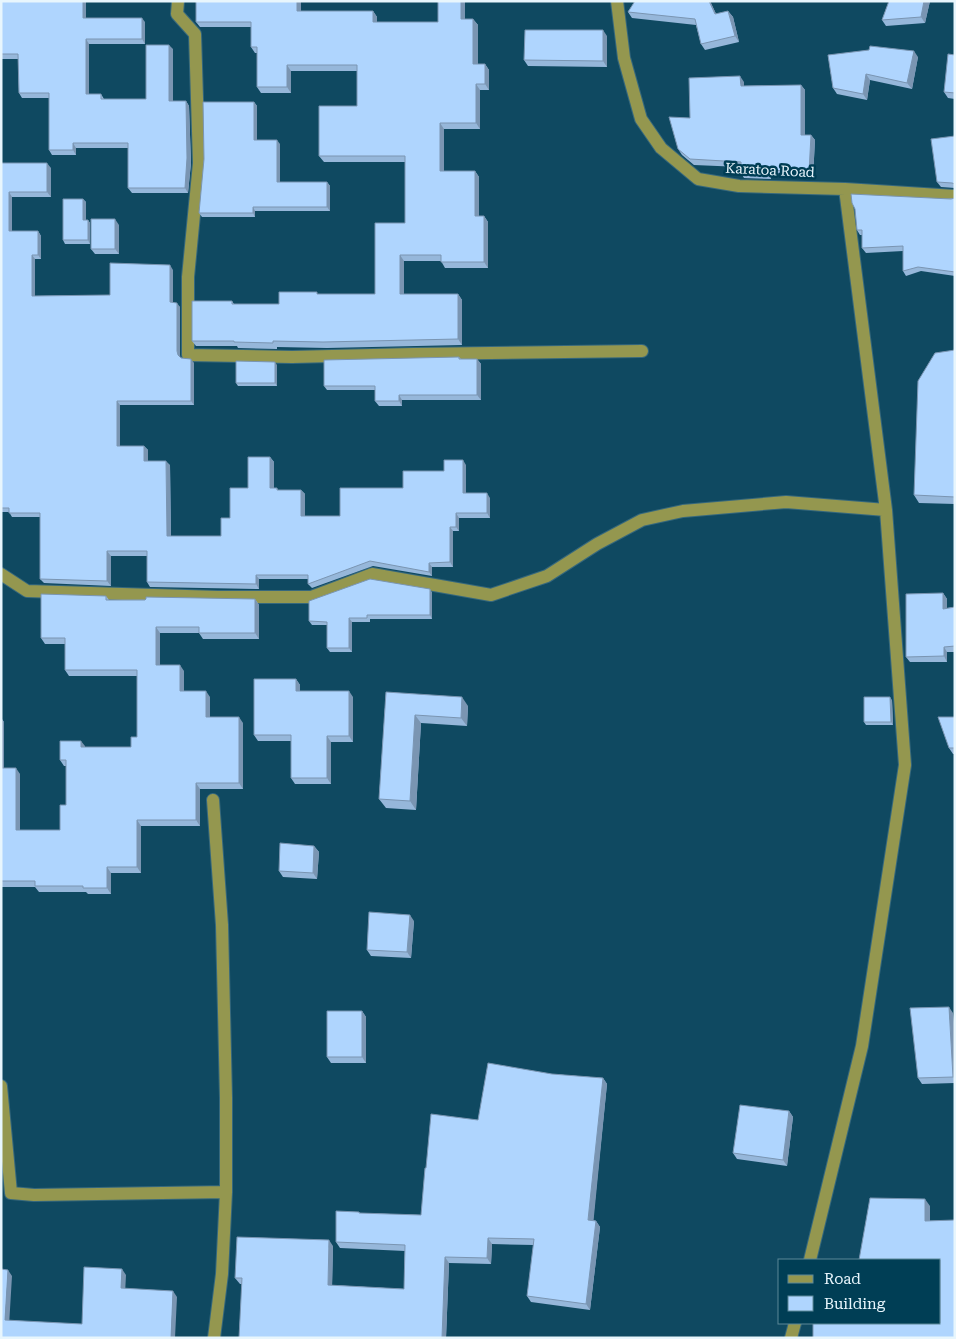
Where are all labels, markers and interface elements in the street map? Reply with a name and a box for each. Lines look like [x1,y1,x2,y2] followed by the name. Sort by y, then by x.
[725,160,815,180] street label: Karatoa Road
[778,1259,941,1324] legend
[824,1270,861,1288] text: Road
[824,1295,886,1313] text: Building

